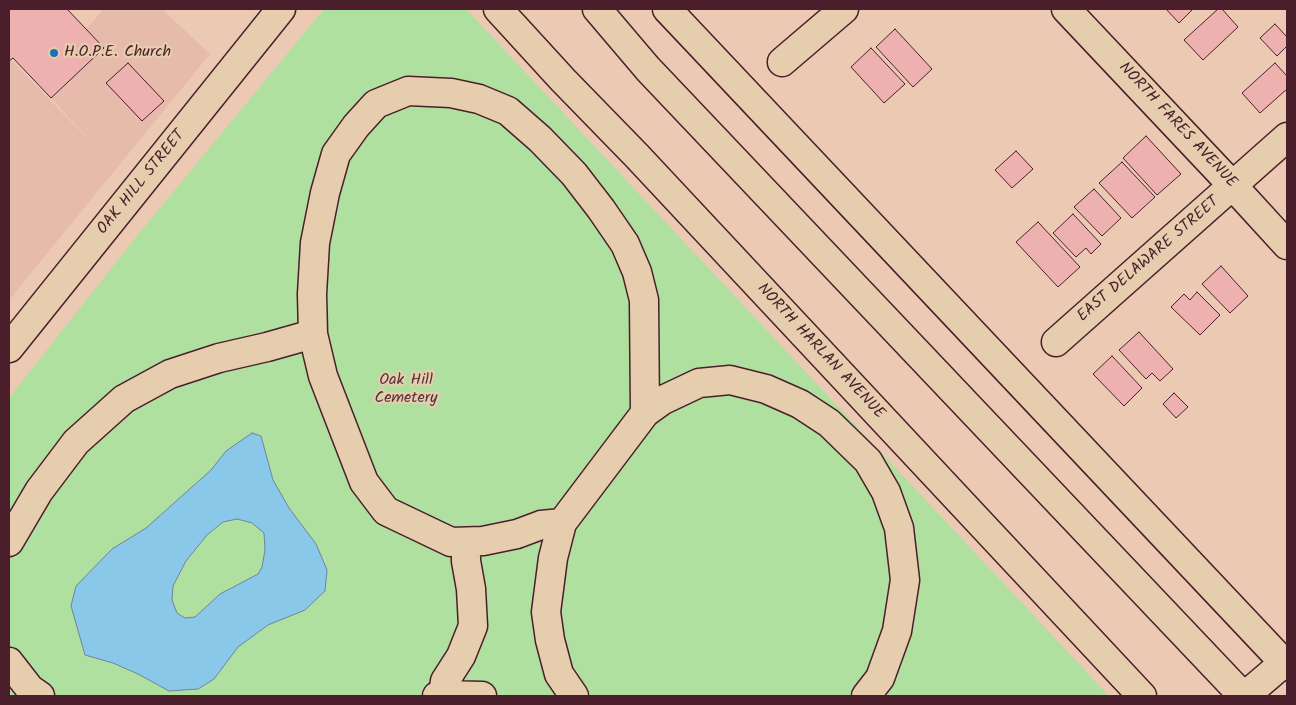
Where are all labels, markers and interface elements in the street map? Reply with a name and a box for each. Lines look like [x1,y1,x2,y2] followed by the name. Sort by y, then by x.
[64,43,171,63] place label: H.O.P.E. Church
[48,47,60,59] marker: H.O.P.E. Church
[1114,59,1240,193] street label: NORTH FARES AVENUE
[94,127,190,239] street label: OAK HILL STREET
[1074,193,1224,327] street label: EAST DELAWARE STREET
[752,280,888,424] street label: NORTH HARLAN AVENUE
[375,371,437,409] park label: Oak Hill Cemetery

